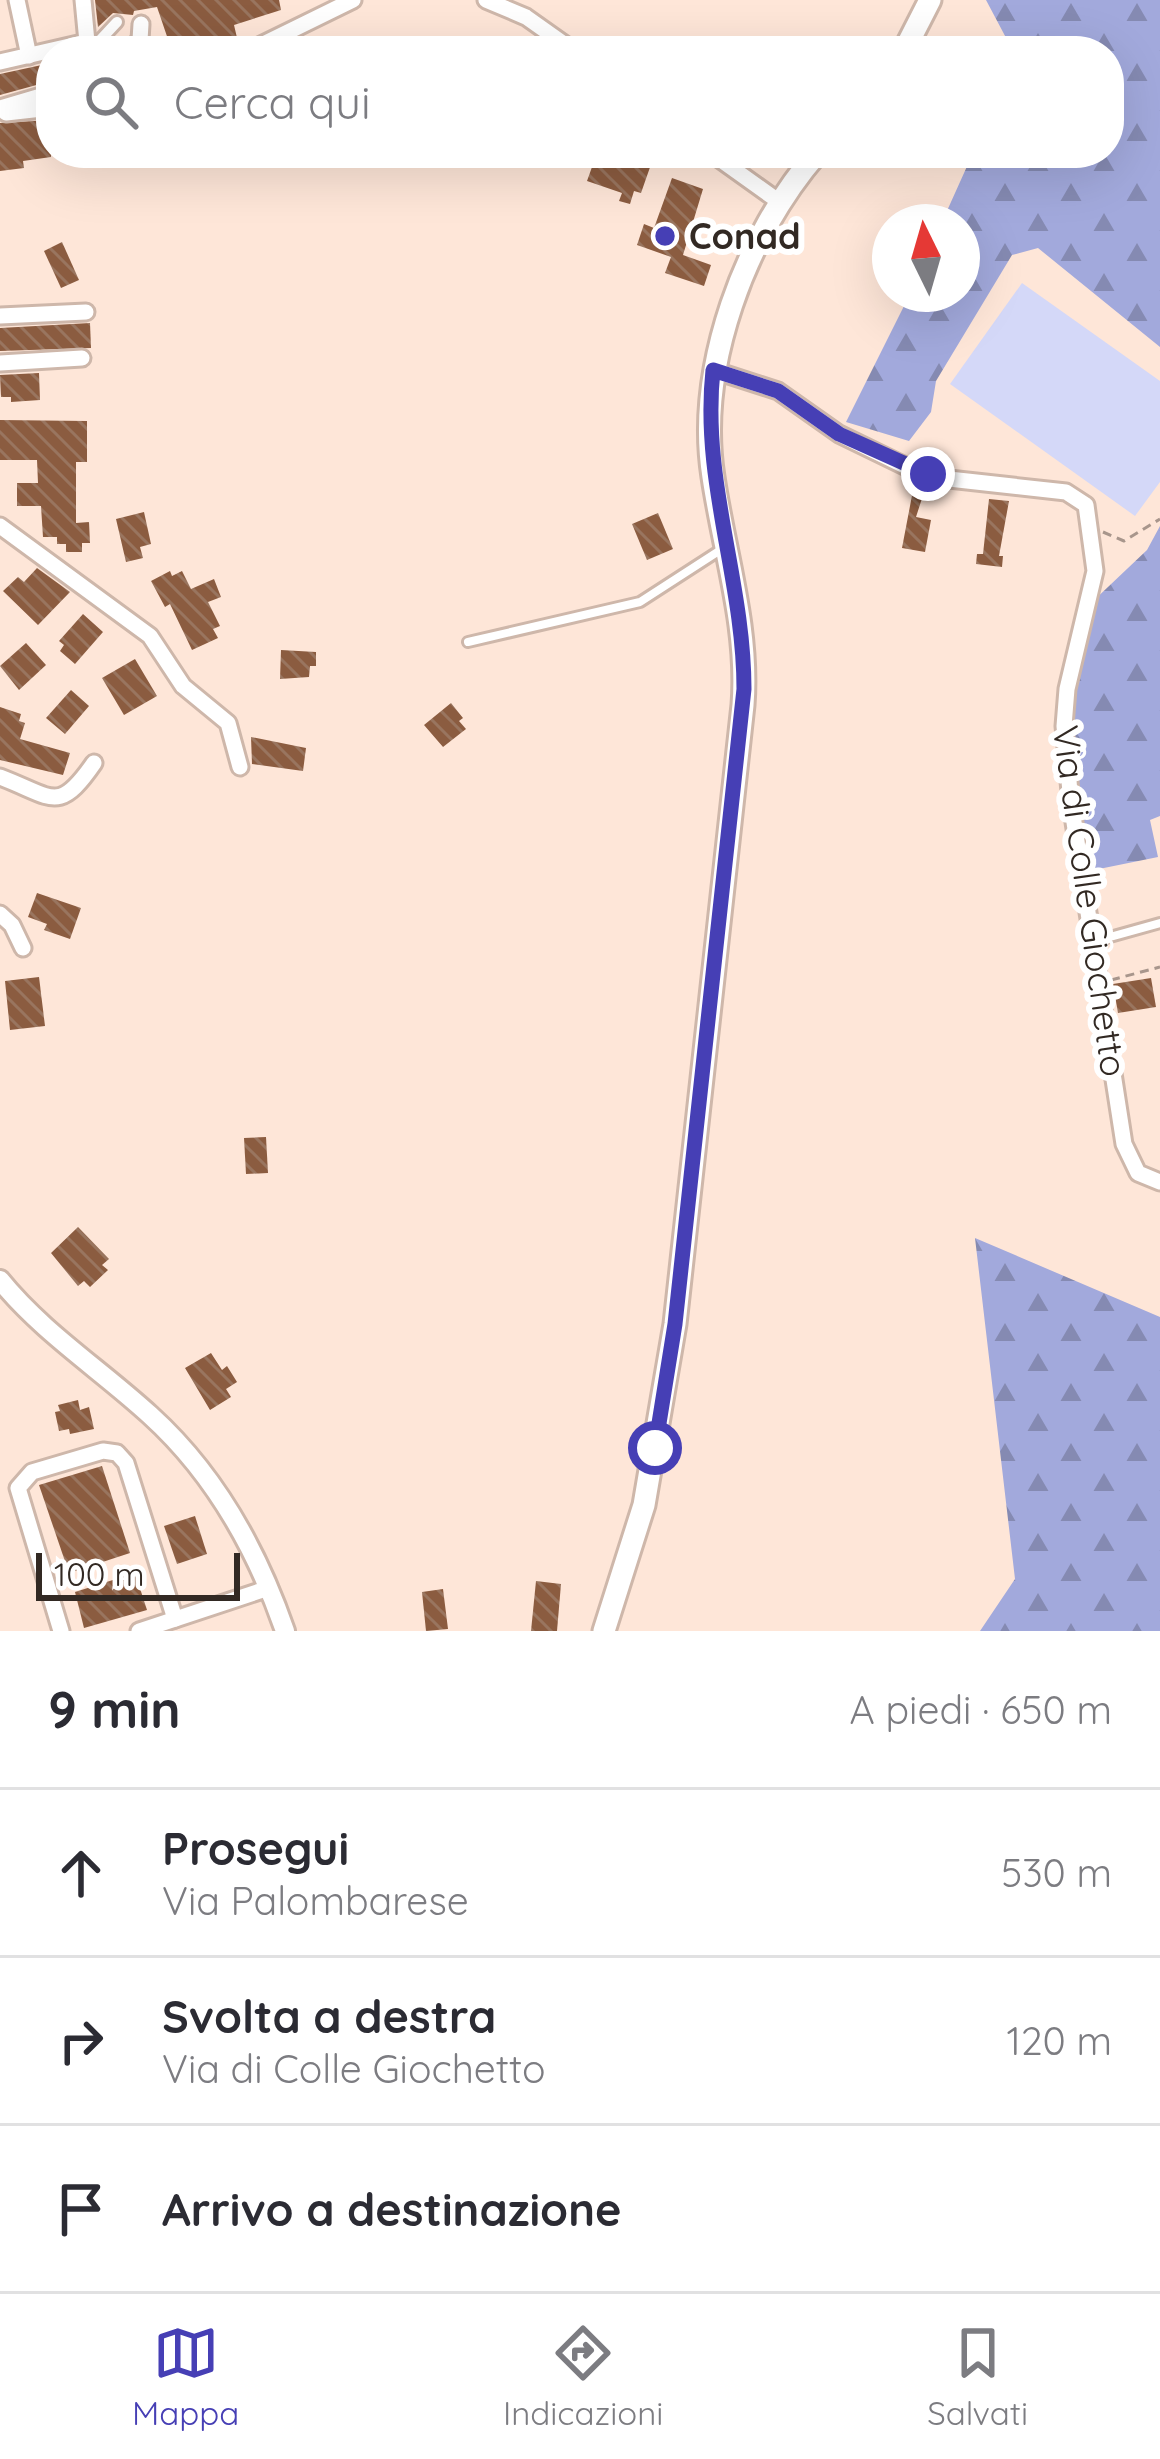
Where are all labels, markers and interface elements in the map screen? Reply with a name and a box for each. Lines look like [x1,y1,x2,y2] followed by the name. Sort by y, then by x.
[36,36,1124,168] search box
[78,69,144,135] icon: search
[174,74,371,130] text: Cerca qui
[872,204,980,312] north arrow
[689,213,801,258] place label: Conad
[652,223,678,249] marker: Conad
[901,447,955,501] route end
[1044,722,1137,1079] street label: Via di Colle Giochetto
[628,1421,682,1475] route start
[36,1547,240,1600] scale bar
[54,1553,145,1594] text: 100 m
[48,1677,181,1741] text: 9 min
[850,1685,1112,1734] text: A piedi · 650 m
[162,1820,349,1876] text: Prosegui
[48,1840,114,1906] icon: ahead
[1001,1848,1112,1897] text: 530 m
[162,1876,469,1925] text: Via Palombarese
[162,1988,496,2044] text: Svolta a destra
[48,2008,114,2074] icon: right
[1007,2016,1112,2065] text: 120 m
[162,2044,546,2093] text: Via di Colle Giochetto
[48,2176,114,2242] icon: arrive
[162,2181,622,2237] text: Arrivo a destinazione
[132,2320,239,2433] tab: Mappa
[503,2320,663,2433] tab: Indicazioni
[927,2320,1028,2433] tab: Salvati

